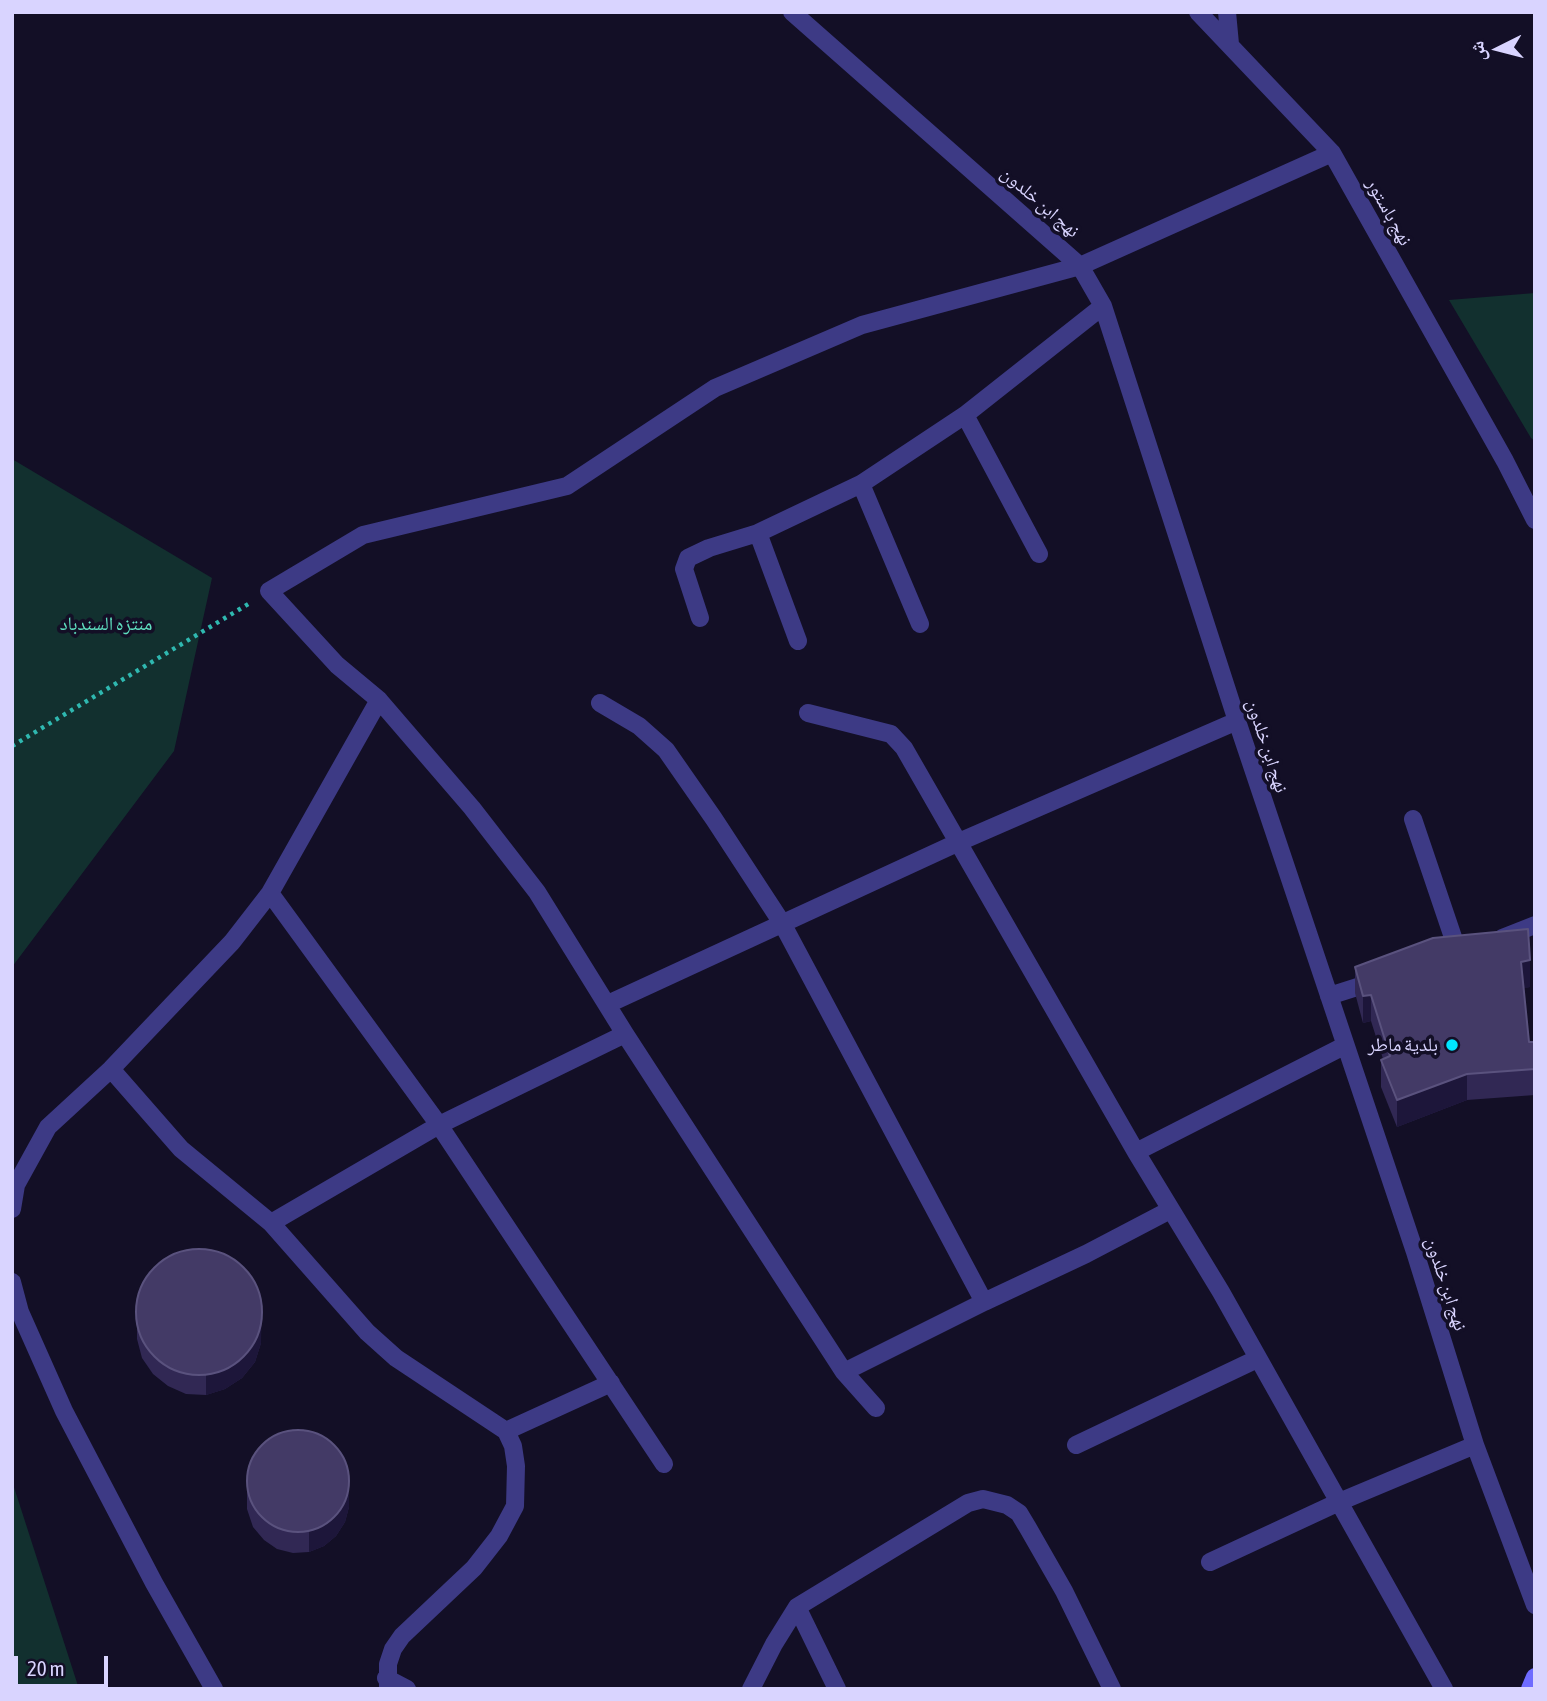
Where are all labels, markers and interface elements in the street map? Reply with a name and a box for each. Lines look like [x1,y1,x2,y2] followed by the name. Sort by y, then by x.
[1463,14,1533,84] north arrow
[1465,40,1489,62] text: ش
[996,162,1084,242] street label: نهج ابن خلدون
[1361,174,1417,250] street label: نهج باستور
[60,613,152,635] park label: منتزه السندباد
[1241,696,1293,796] street label: نهج ابن خلدون
[1368,1034,1438,1056] place label: بلدية ماطر
[1444,1037,1460,1053] marker: بلدية ماطر
[1420,1234,1472,1334] street label: نهج ابن خلدون
[18,1642,112,1686] scale bar
[27,1656,65,1680] text: 20 m

